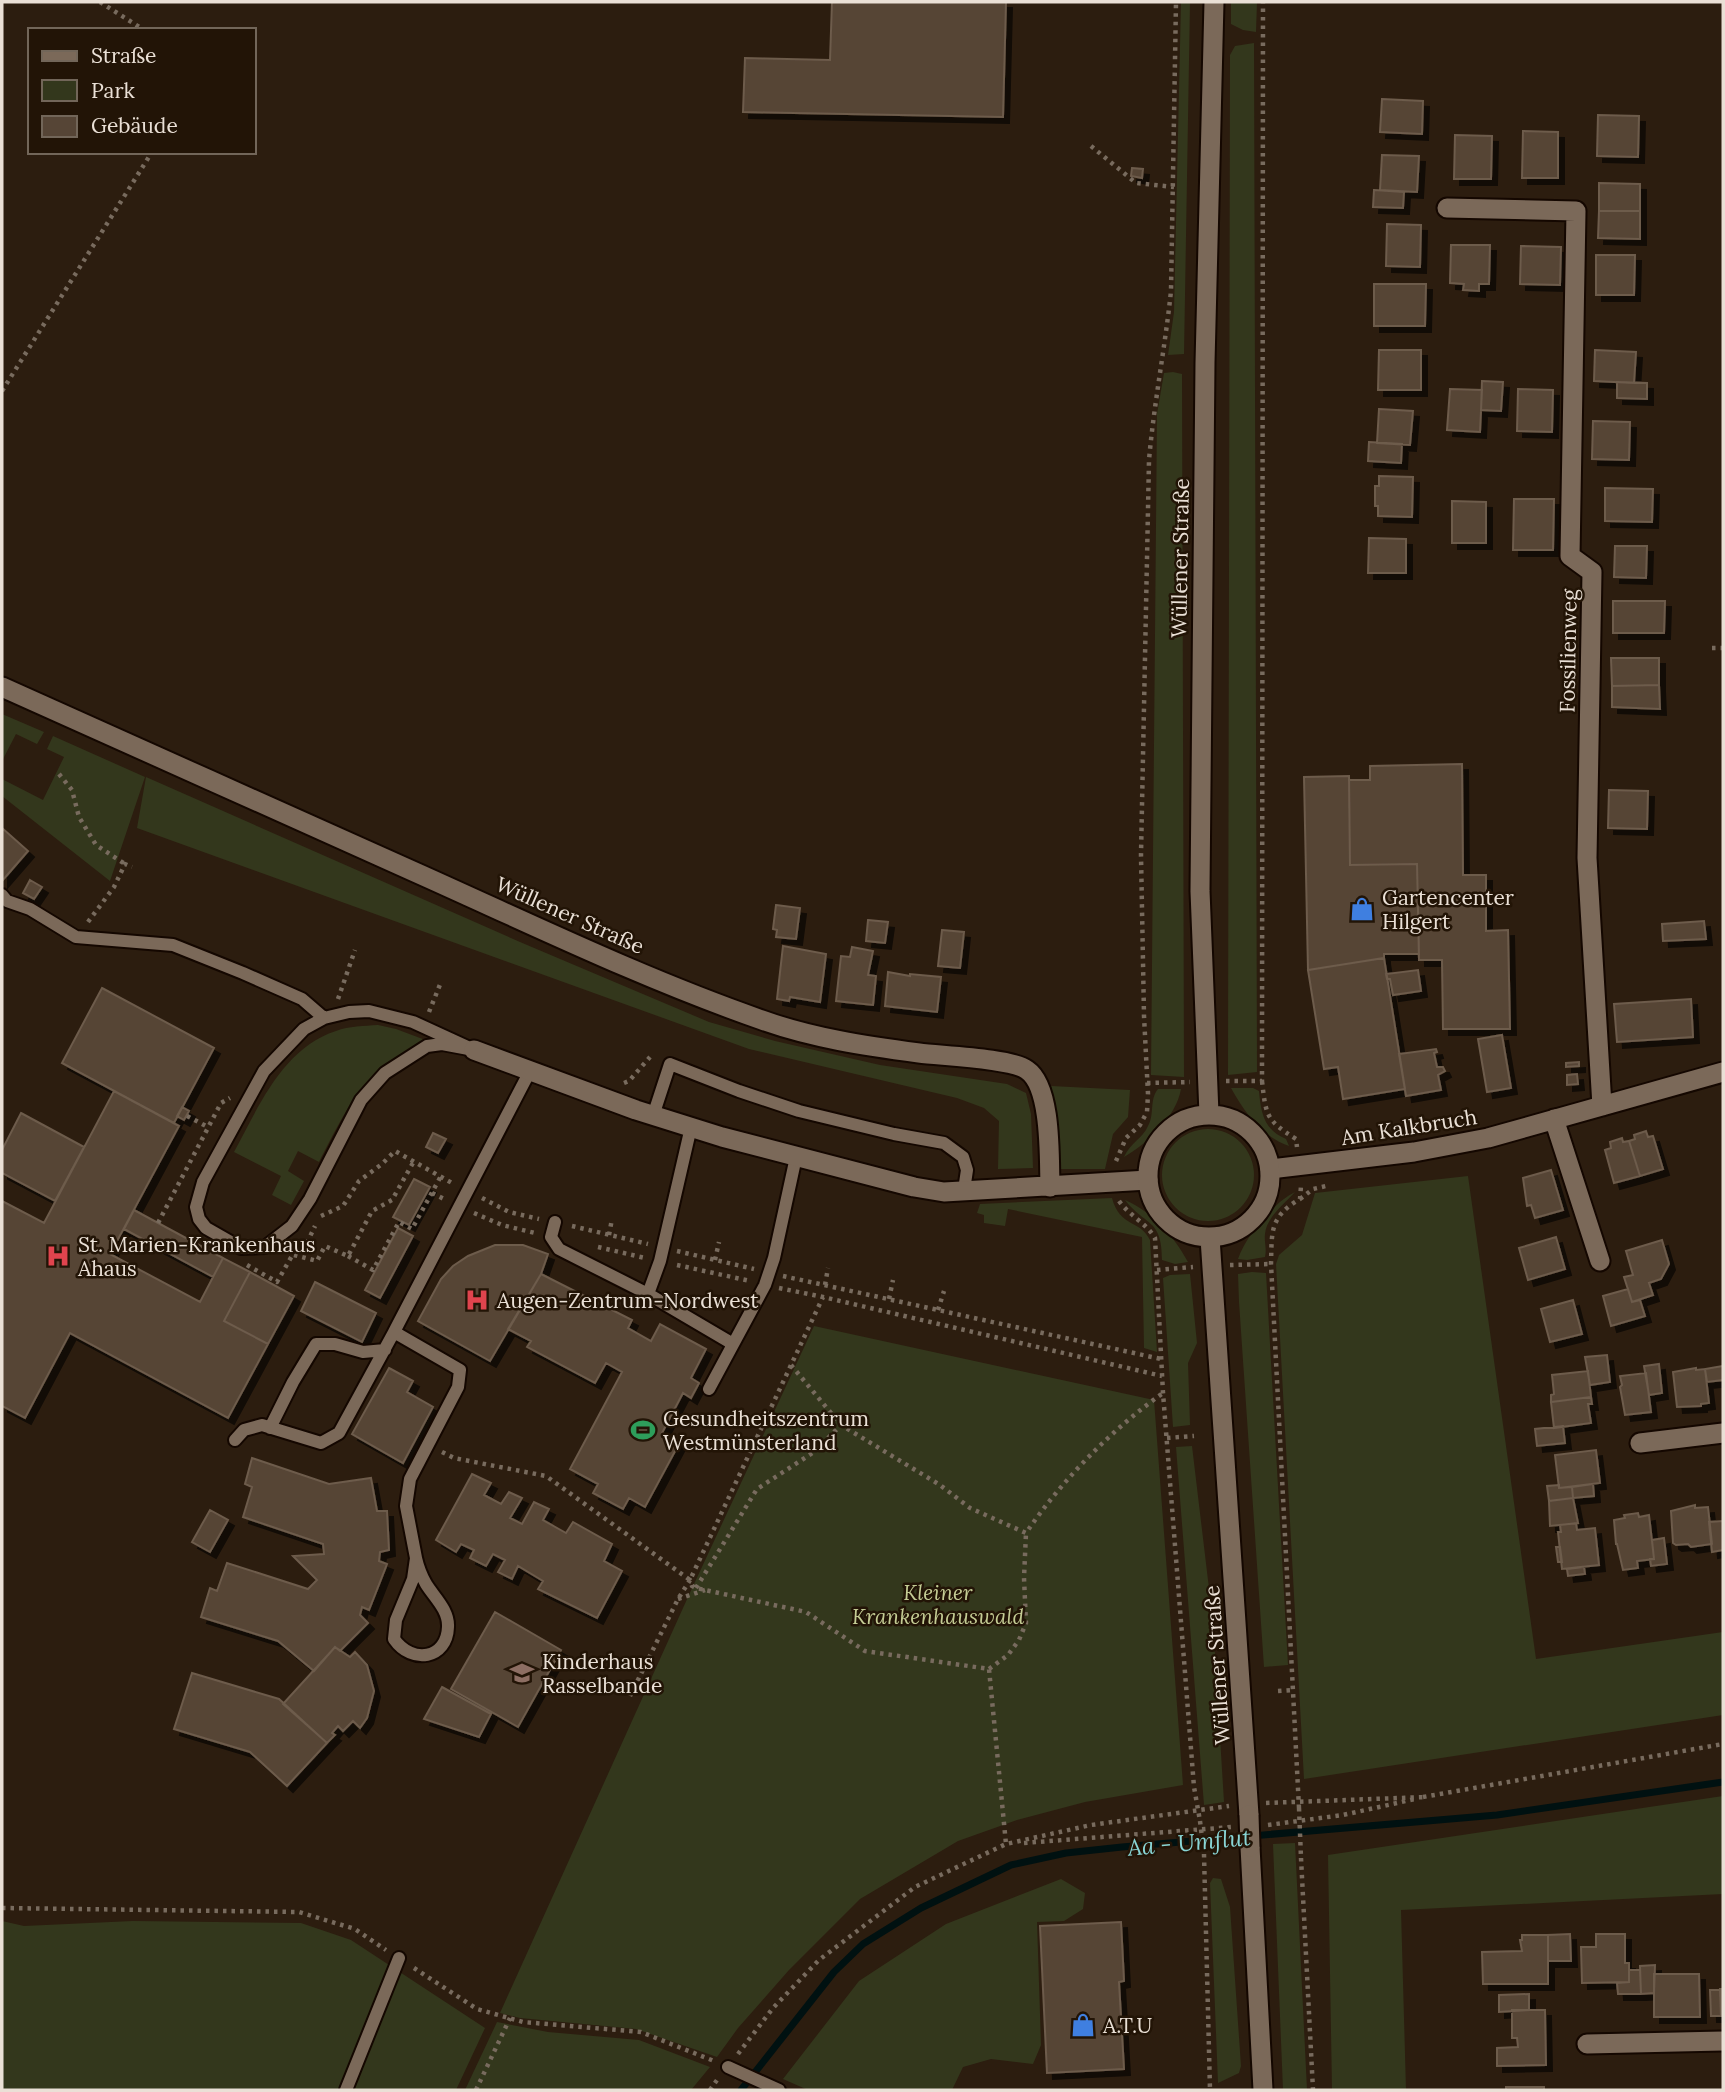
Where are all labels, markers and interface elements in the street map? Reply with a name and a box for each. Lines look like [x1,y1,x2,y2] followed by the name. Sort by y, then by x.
[28,28,256,154] legend
[91,42,156,69] text: Straße
[91,77,135,104] text: Park
[91,112,178,139] text: Gebäude
[1165,478,1195,638] street label: Wüllener Straße
[1553,589,1583,713] street label: Fossilienweg
[492,870,648,960] street label: Wüllener Straße
[1382,884,1514,935] place label: Gartencenter Hilgert
[1348,895,1376,923] shop icon: Gartencenter Hilgert
[1338,1103,1479,1151] street label: Am Kalkbruch
[77,1231,316,1282] place label: St. Marien-Krankenhaus Ahaus
[44,1242,72,1270] hospital icon: St. Marien-Krankenhaus Ahaus
[463,1286,491,1314] hospital icon: Augen-Zentrum-Nordwest
[496,1287,759,1314] place label: Augen-Zentrum-Nordwest
[663,1405,869,1456] place label: Gesundheitszentrum Westmünsterland
[629,1416,657,1444] sports icon: Gesundheitszentrum Westmünsterland
[852,1579,1024,1630] park label: Kleiner Krankenhauswald
[1198,1584,1236,1746] street label: Wüllener Straße
[542,1648,662,1699] place label: Kinderhaus Rasselbande
[508,1659,536,1687] school or university icon: Kinderhaus Rasselbande
[1125,1822,1252,1862] water label: Aa - Umflut
[1069,2011,1097,2039] shop icon: A.T.U
[1102,2012,1153,2039] place label: A.T.U

